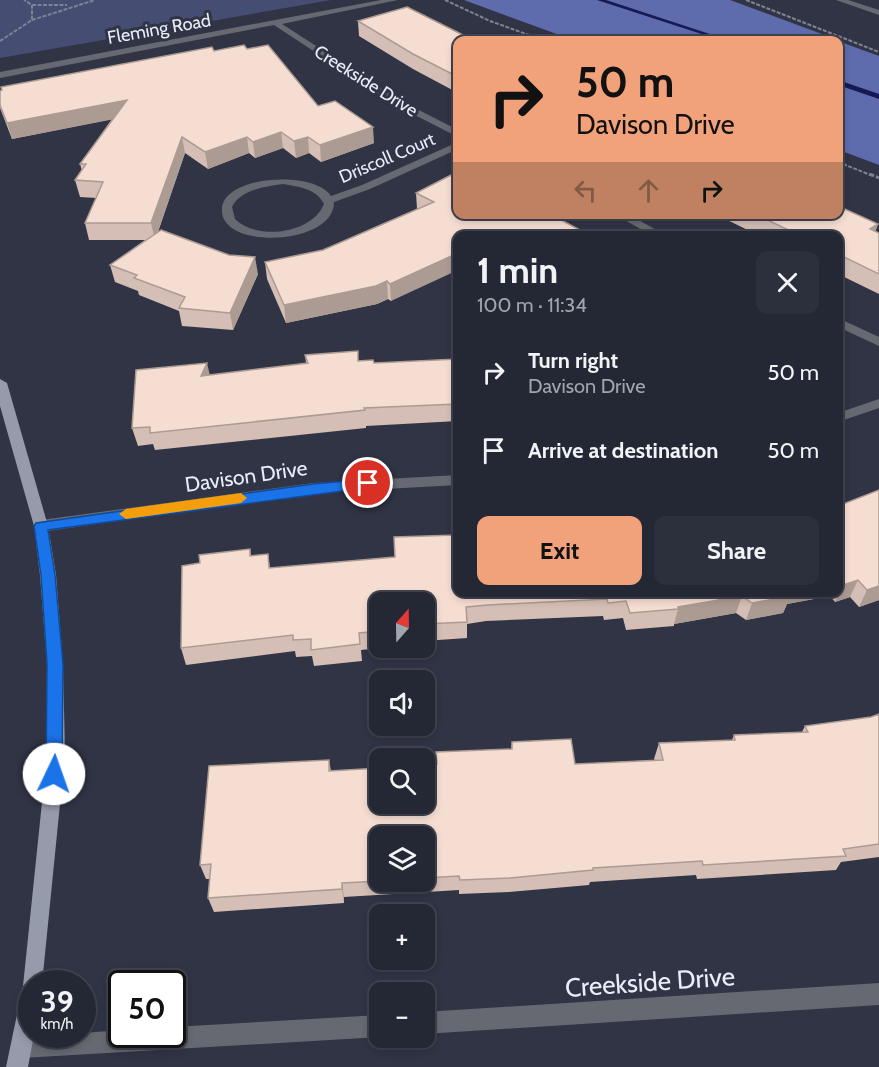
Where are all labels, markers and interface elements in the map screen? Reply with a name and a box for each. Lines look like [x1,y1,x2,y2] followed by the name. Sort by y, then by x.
[106,9,212,49] street label: Fleming Road
[310,40,422,122] street label: Creekside Drive
[576,56,674,108] text: 50 m
[477,60,555,138] icon: right
[576,108,735,141] text: Davison Drive
[336,128,438,188] street label: Driscoll Court
[569,174,602,207] icon: left
[632,174,665,207] icon: ahead
[695,174,728,207] icon: right
[477,248,558,292] text: 1 min
[756,251,819,314] button: close
[477,293,587,317] text: 100 m · 11:34
[528,347,618,374] text: Turn right
[477,356,510,389] icon: right
[767,359,819,386] text: 50 m
[528,374,646,398] text: Davison Drive
[477,434,510,467] icon: arrive
[528,437,718,464] text: Arrive at destination
[767,437,819,464] text: 50 m
[183,455,309,497] street label: Davison Drive
[342,457,393,508] pin
[351,466,384,499] icon: arrive
[477,516,642,585] button: Exit
[654,516,819,585] button: Share
[369,592,435,658] north arrow
[369,592,435,1048] map controls
[369,670,435,736] button: sound
[22,742,86,806] position arrow
[369,748,435,814] button: search
[369,826,435,892] button: layers
[369,904,435,970] button: +
[564,960,736,1004] street label: Creekside Drive
[108,970,186,1048] speed limit sign: 50
[369,982,435,1048] button: −
[40,983,74,1020] text: 39
[41,1015,73,1033] text: km/h

